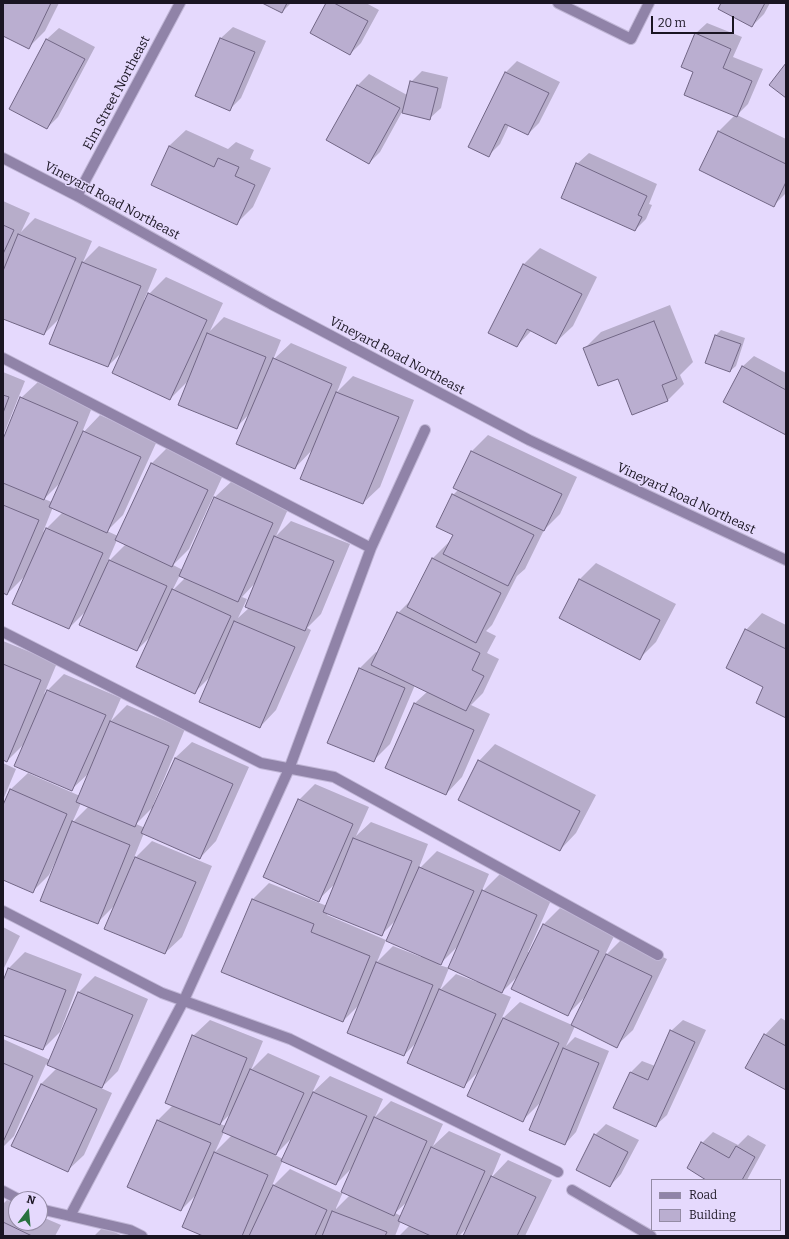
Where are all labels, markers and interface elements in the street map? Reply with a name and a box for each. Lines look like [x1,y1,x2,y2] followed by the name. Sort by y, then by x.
[653,8,736,34] scale bar
[658,16,686,30] text: 20 m
[80,33,154,153] street label: Elm Street Northeast
[42,159,182,243] street label: Vineyard Road Northeast
[327,314,467,398] street label: Vineyard Road Northeast
[614,460,758,538] street label: Vineyard Road Northeast
[651,1179,781,1231] legend
[689,1188,717,1202] text: Road
[8,1191,48,1231] north arrow
[25,1193,37,1207] text: N
[689,1208,736,1222] text: Building

